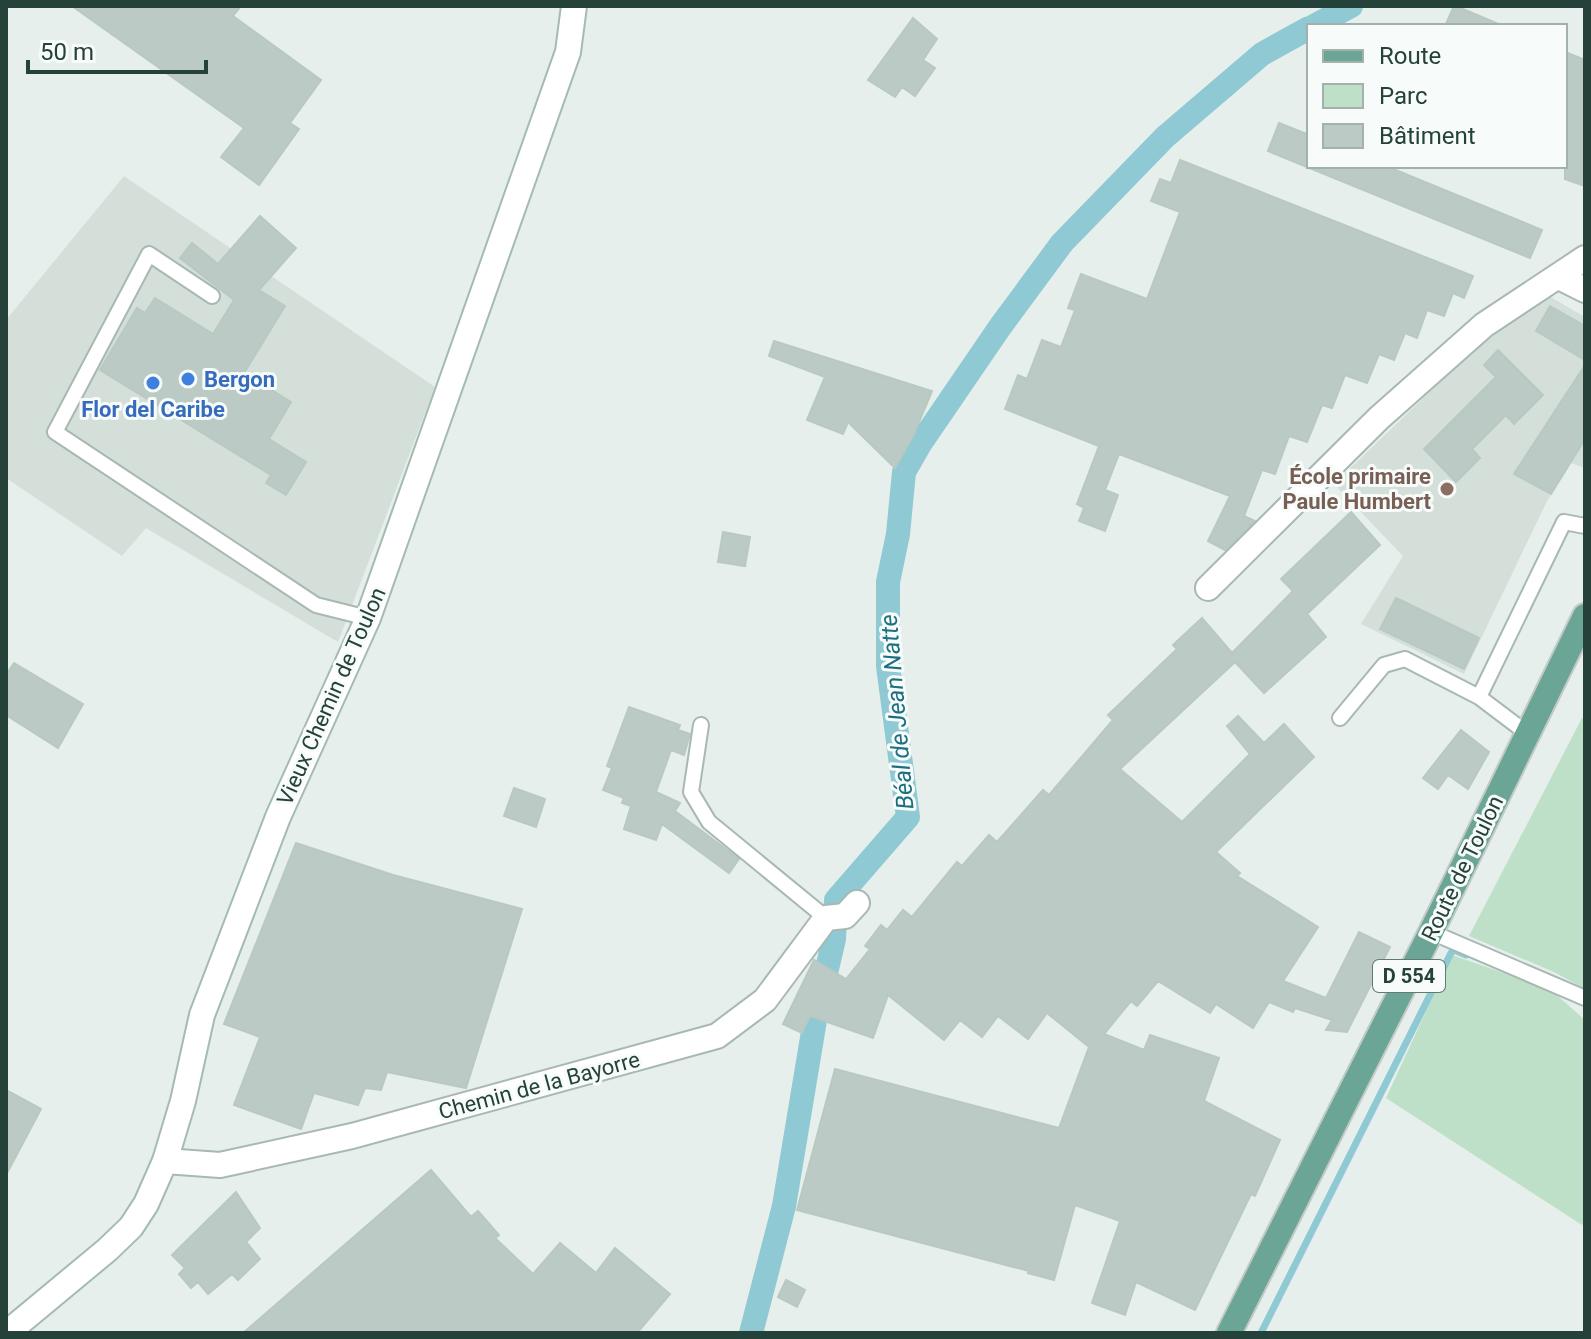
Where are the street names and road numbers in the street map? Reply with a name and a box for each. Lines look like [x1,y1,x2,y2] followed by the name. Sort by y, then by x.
[272,583,391,809] street label: Vieux Chemin de Toulon
[1416,792,1508,945] street label: Route de Toulon
[1373,960,1445,992] road number: D 554
[436,1047,643,1124] street label: Chemin de la Bayorre

